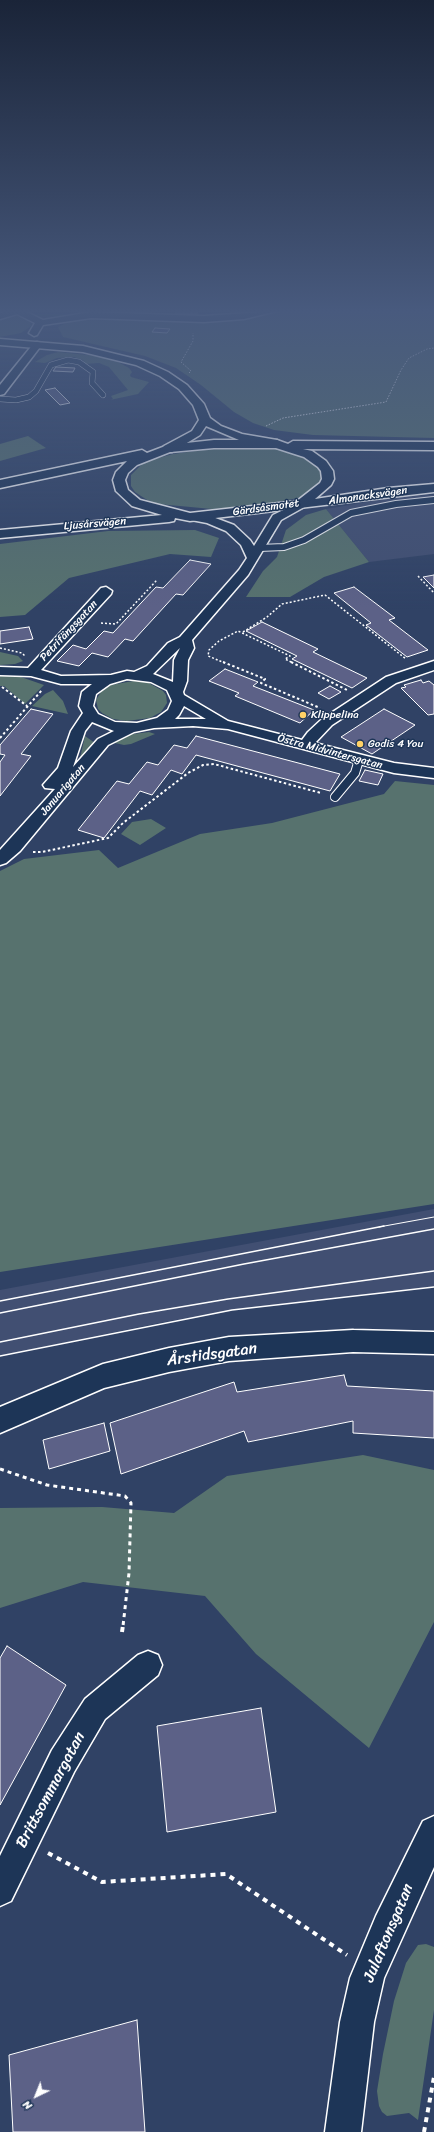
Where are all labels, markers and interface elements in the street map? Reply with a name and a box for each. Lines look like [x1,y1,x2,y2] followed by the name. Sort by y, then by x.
[328,484,408,508] street label: Almanacksvägen
[232,497,300,519] street label: Gärdsåsmotet
[63,515,127,533] street label: Ljusårsvägen
[37,598,101,664] street label: Petrifängsgatan
[311,708,359,722] place label: Klippelina
[298,710,308,720] marker: Klippelina
[276,732,384,772] street label: Östra Midvintersgatan
[368,737,423,751] place label: Godis 4 You
[355,739,365,749] marker: Godis 4 You
[38,762,88,818] street label: Januarigatan
[166,1339,258,1371] street label: Årstidsgatan
[12,1729,90,1851] street label: Brittsommargatan
[360,1881,418,1985] street label: Julaftonsgatan
[16,2076,56,2116] north arrow
[18,2096,37,2115] text: N

